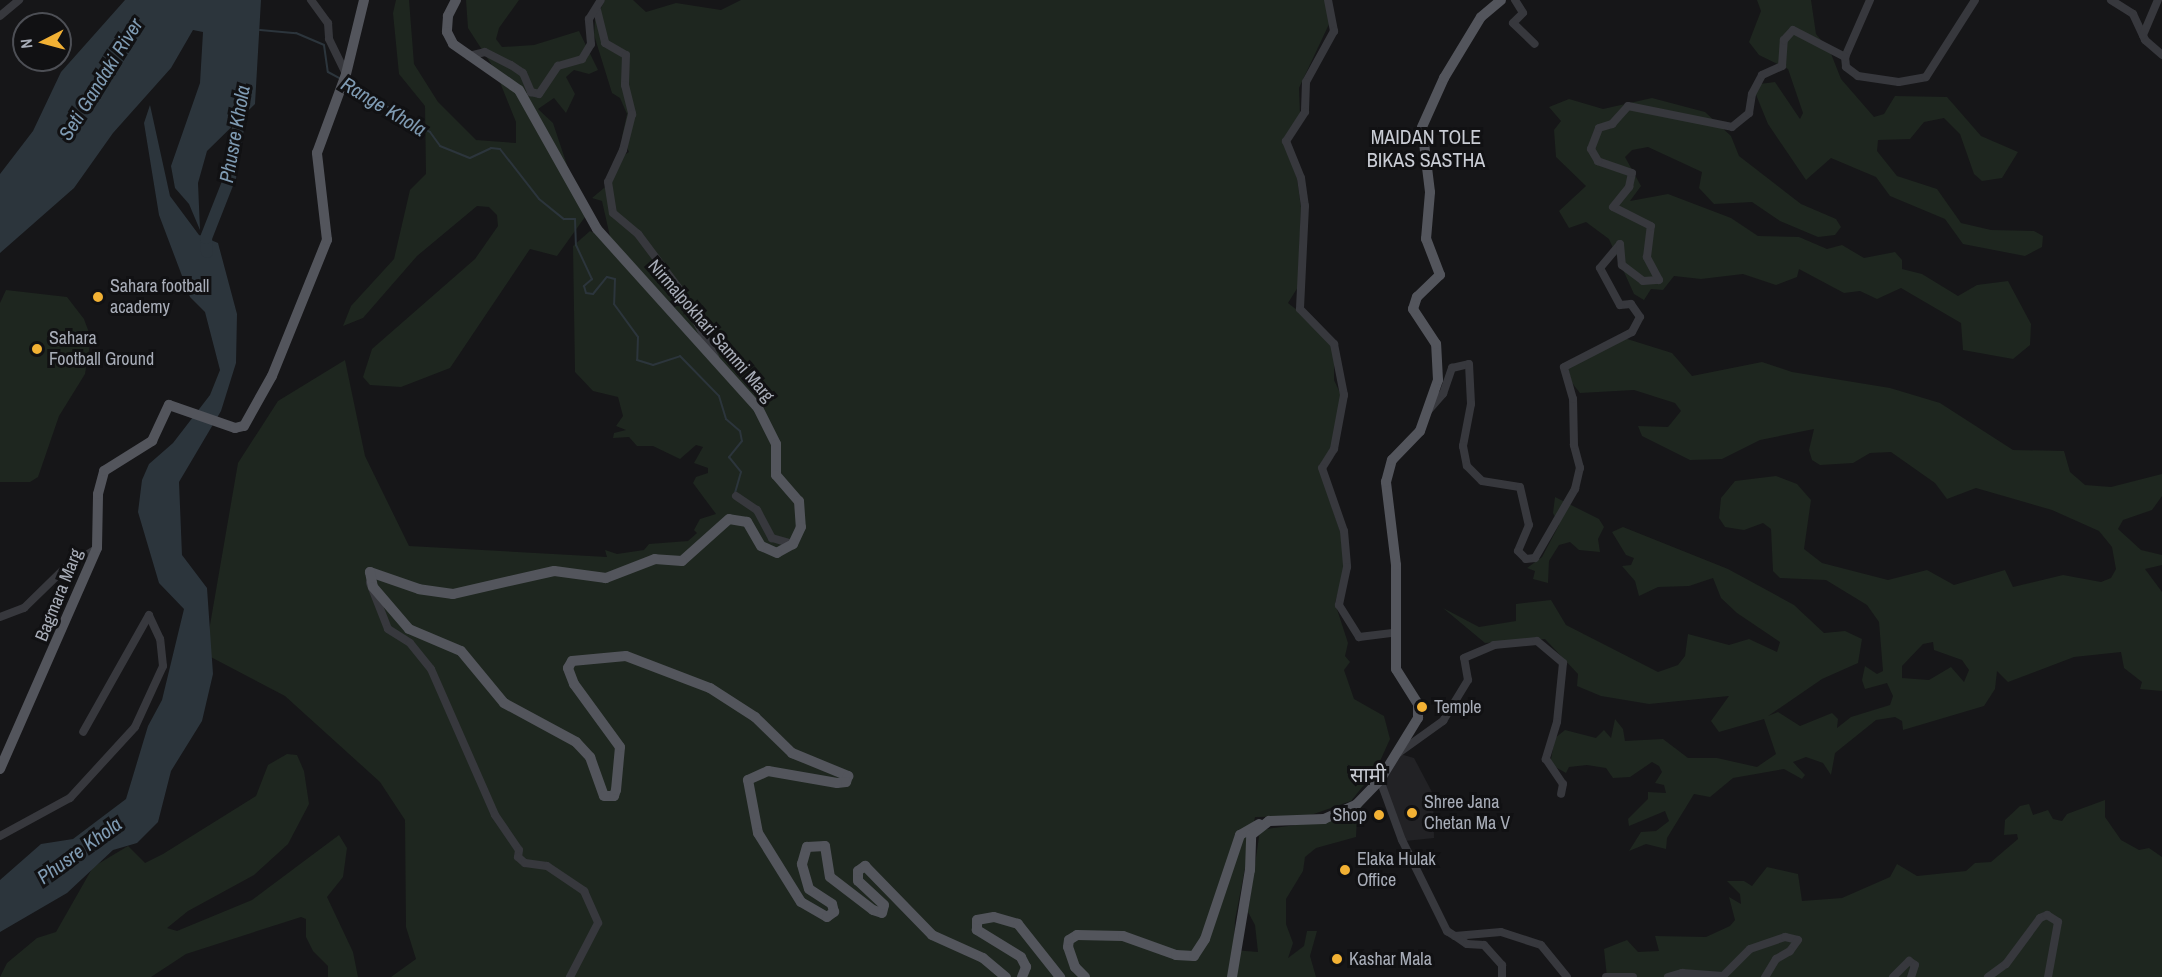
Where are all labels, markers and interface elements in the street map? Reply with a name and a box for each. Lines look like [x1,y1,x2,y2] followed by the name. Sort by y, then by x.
[12,12,72,72] north arrow
[53,13,147,145] water label: Seti Gandaki River
[15,38,38,50] text: N
[337,71,431,141] water label: Range Khola
[214,83,254,185] water label: Phusre Khola
[1358,125,1494,172] district label: MAIDAN TOLE BIKAS SASTHA
[643,256,779,406] street label: Nirmalpokhari Sammi Marg
[110,276,209,318] place label: Sahara football academy
[91,290,105,304] marker: Sahara football academy
[49,328,154,370] place label: Sahara Football Ground
[30,342,44,356] marker: Sahara Football Ground
[31,546,87,644] street label: Bagmara Marg
[1434,696,1482,718] place label: Temple
[1415,700,1429,714] marker: Temple
[1350,762,1386,786] district label: सामी
[1424,792,1510,834] place label: Shree Jana Chetan Ma V
[1333,804,1367,826] place label: Shop
[1405,806,1419,820] marker: Shree Jana Chetan Ma V
[1372,808,1386,822] marker: Shop
[32,811,126,889] water label: Phusre Khola
[1357,849,1436,892] place label: Elaka Hulak Office
[1338,863,1352,877] marker: Elaka Hulak Office
[1349,948,1432,970] place label: Kashar Mala
[1330,952,1344,966] marker: Kashar Mala

